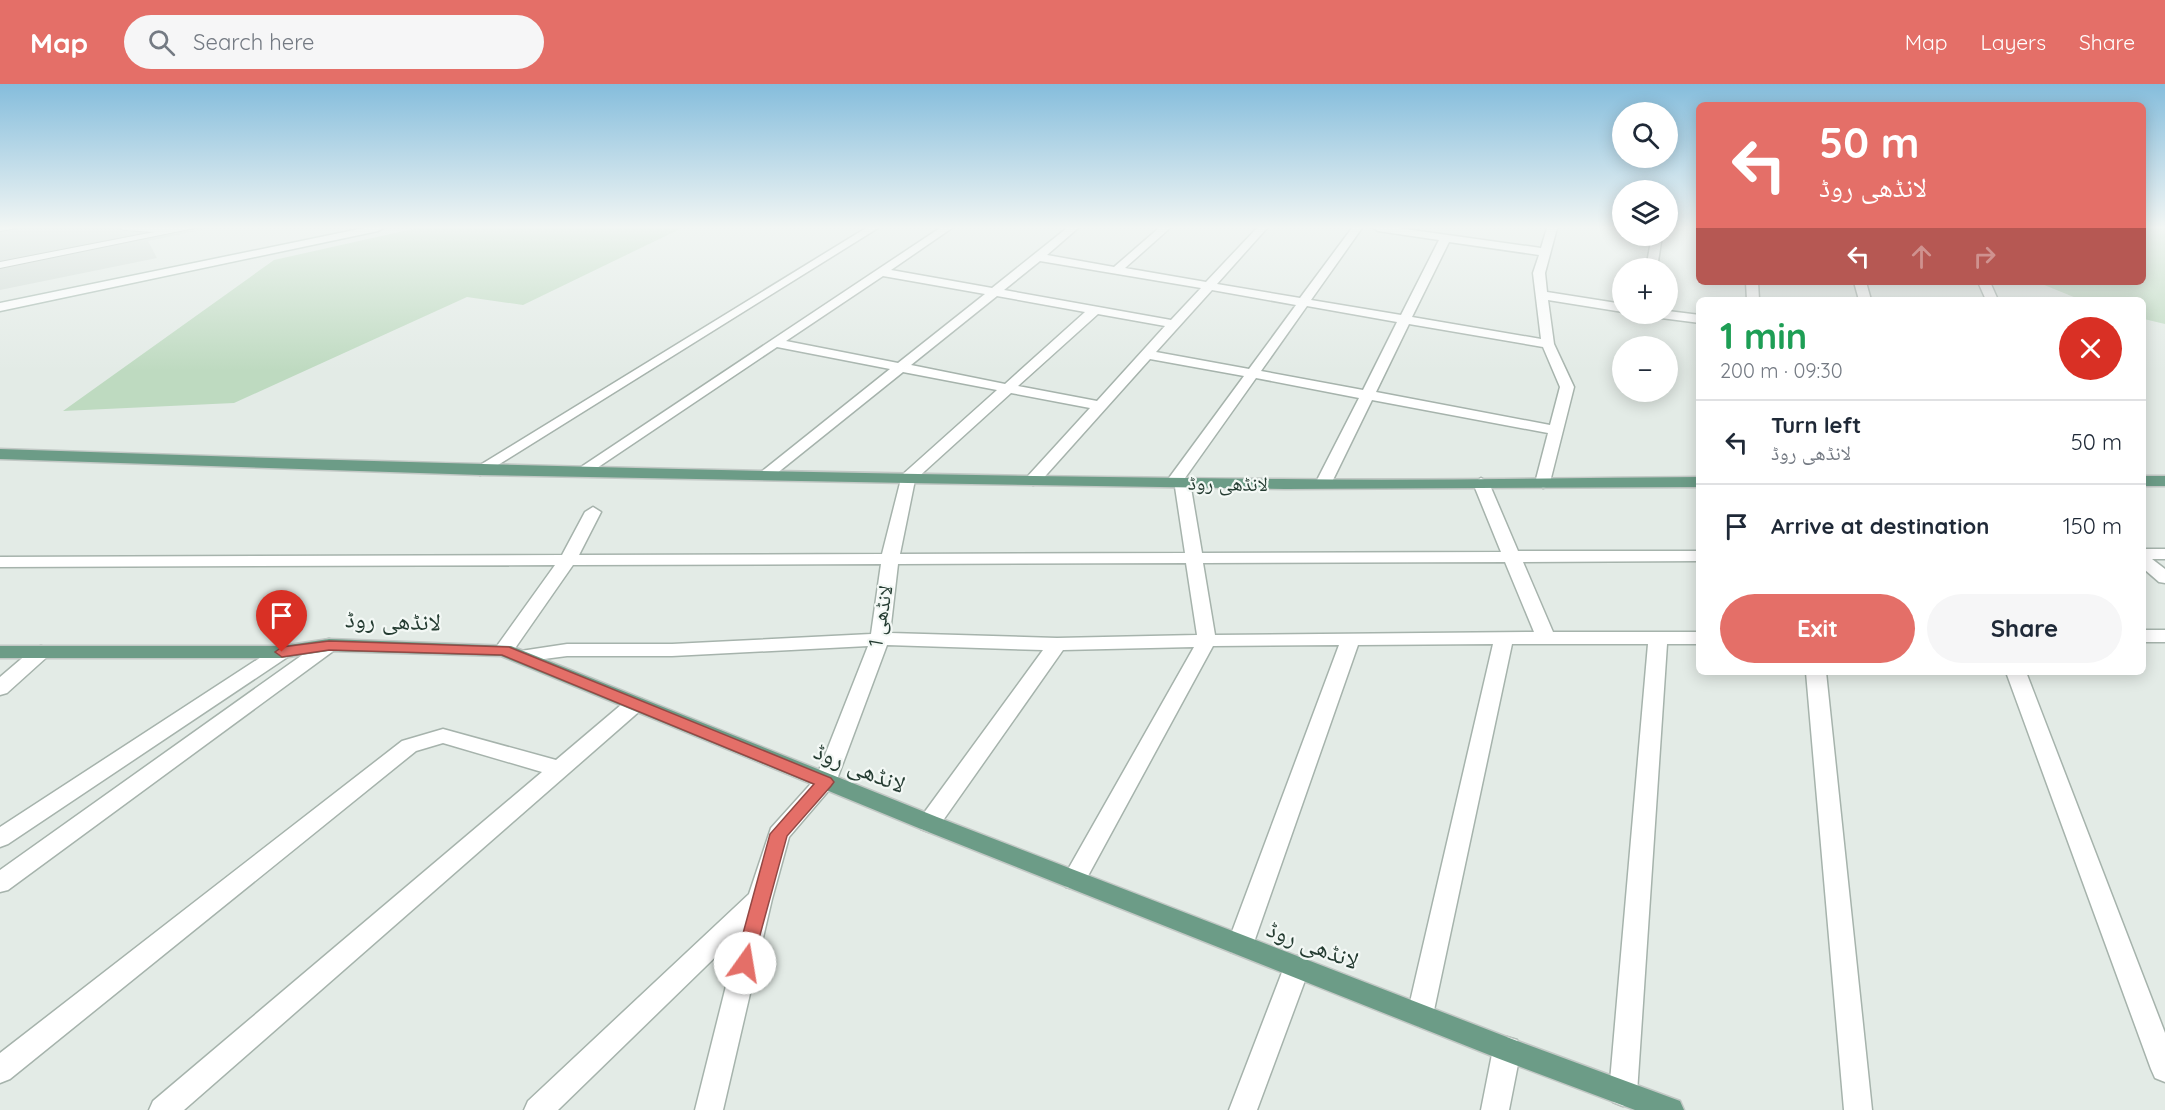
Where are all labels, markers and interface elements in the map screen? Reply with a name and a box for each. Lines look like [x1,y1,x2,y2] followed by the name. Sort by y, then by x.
[124,15,544,69] search box
[30,25,88,60] text: Map
[145,26,178,59] icon: search
[193,28,315,56] text: Search here
[1905,29,1948,55] text: Map
[1981,29,2046,55] text: Layers
[2079,29,2135,55] text: Share
[1612,102,1678,402] map controls
[1612,102,1678,168] button: search
[1819,116,1919,169] text: 50 m
[1720,126,1798,204] icon: left
[1819,170,1927,204] text: لانڈھی روڈ
[1612,180,1678,246] button: layers
[1842,240,1875,273] icon: left
[1905,240,1938,273] icon: ahead
[1968,240,2001,273] icon: right
[1612,258,1678,324] button: +
[1720,313,1807,358] text: 1 min
[2059,317,2122,380] button: close
[1612,336,1678,402] button: −
[1720,358,1843,383] text: 200 m · 09:30
[1771,411,1861,439] text: Turn left
[1720,426,1753,459] icon: left
[2071,428,2122,456] text: 50 m
[1771,440,1851,465] text: لانڈھی روڈ
[1188,470,1268,496] street label: لانڈھی روڈ
[1720,510,1753,543] icon: arrive
[1771,512,1989,540] text: Arrive at destination
[2063,512,2122,540] text: 150 m
[862,583,898,649] street label: لانڈھی 1
[256,590,307,652] pin
[1720,594,1915,663] button: Exit
[1927,594,2122,663] button: Share
[265,599,298,632] icon: arrive
[344,603,442,637] street label: لانڈھی روڈ
[810,735,910,799] street label: لانڈھی روڈ
[1263,913,1363,975] street label: لانڈھی روڈ
[713,931,777,995] position arrow

